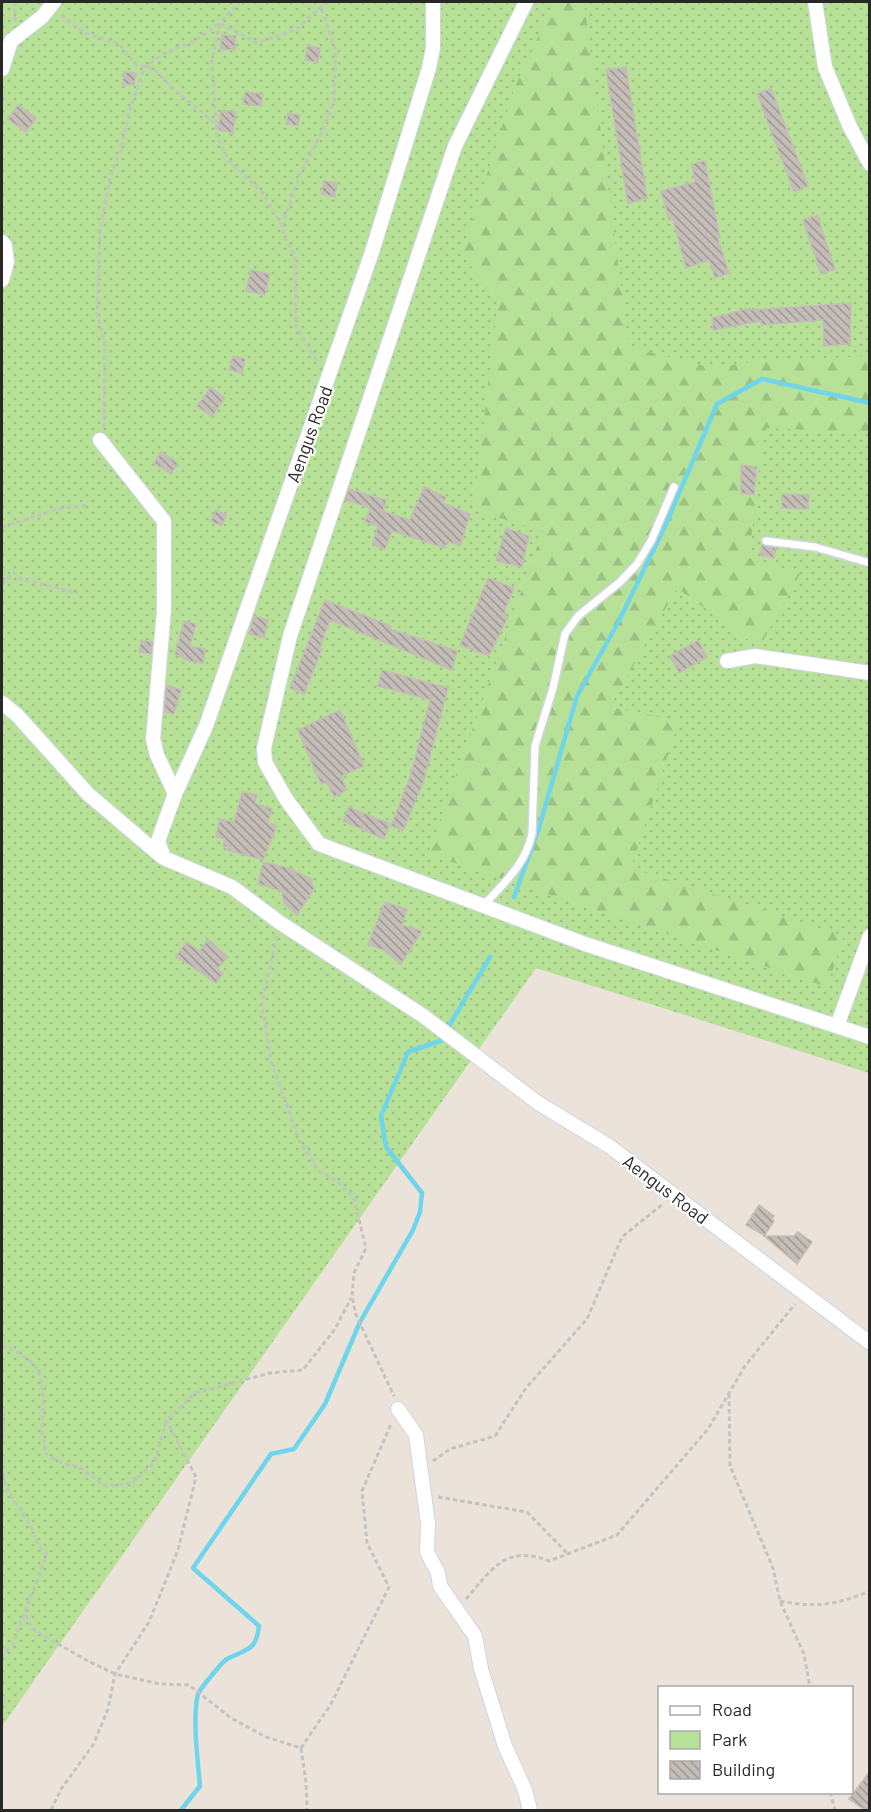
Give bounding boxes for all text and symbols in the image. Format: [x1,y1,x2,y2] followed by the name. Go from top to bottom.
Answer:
[281,383,337,485] street label: Aengus Road
[619,1150,713,1228] street label: Aengus Road
[658,1686,853,1794] legend
[712,1698,752,1720] text: Road
[712,1728,747,1750] text: Park
[712,1758,775,1780] text: Building

